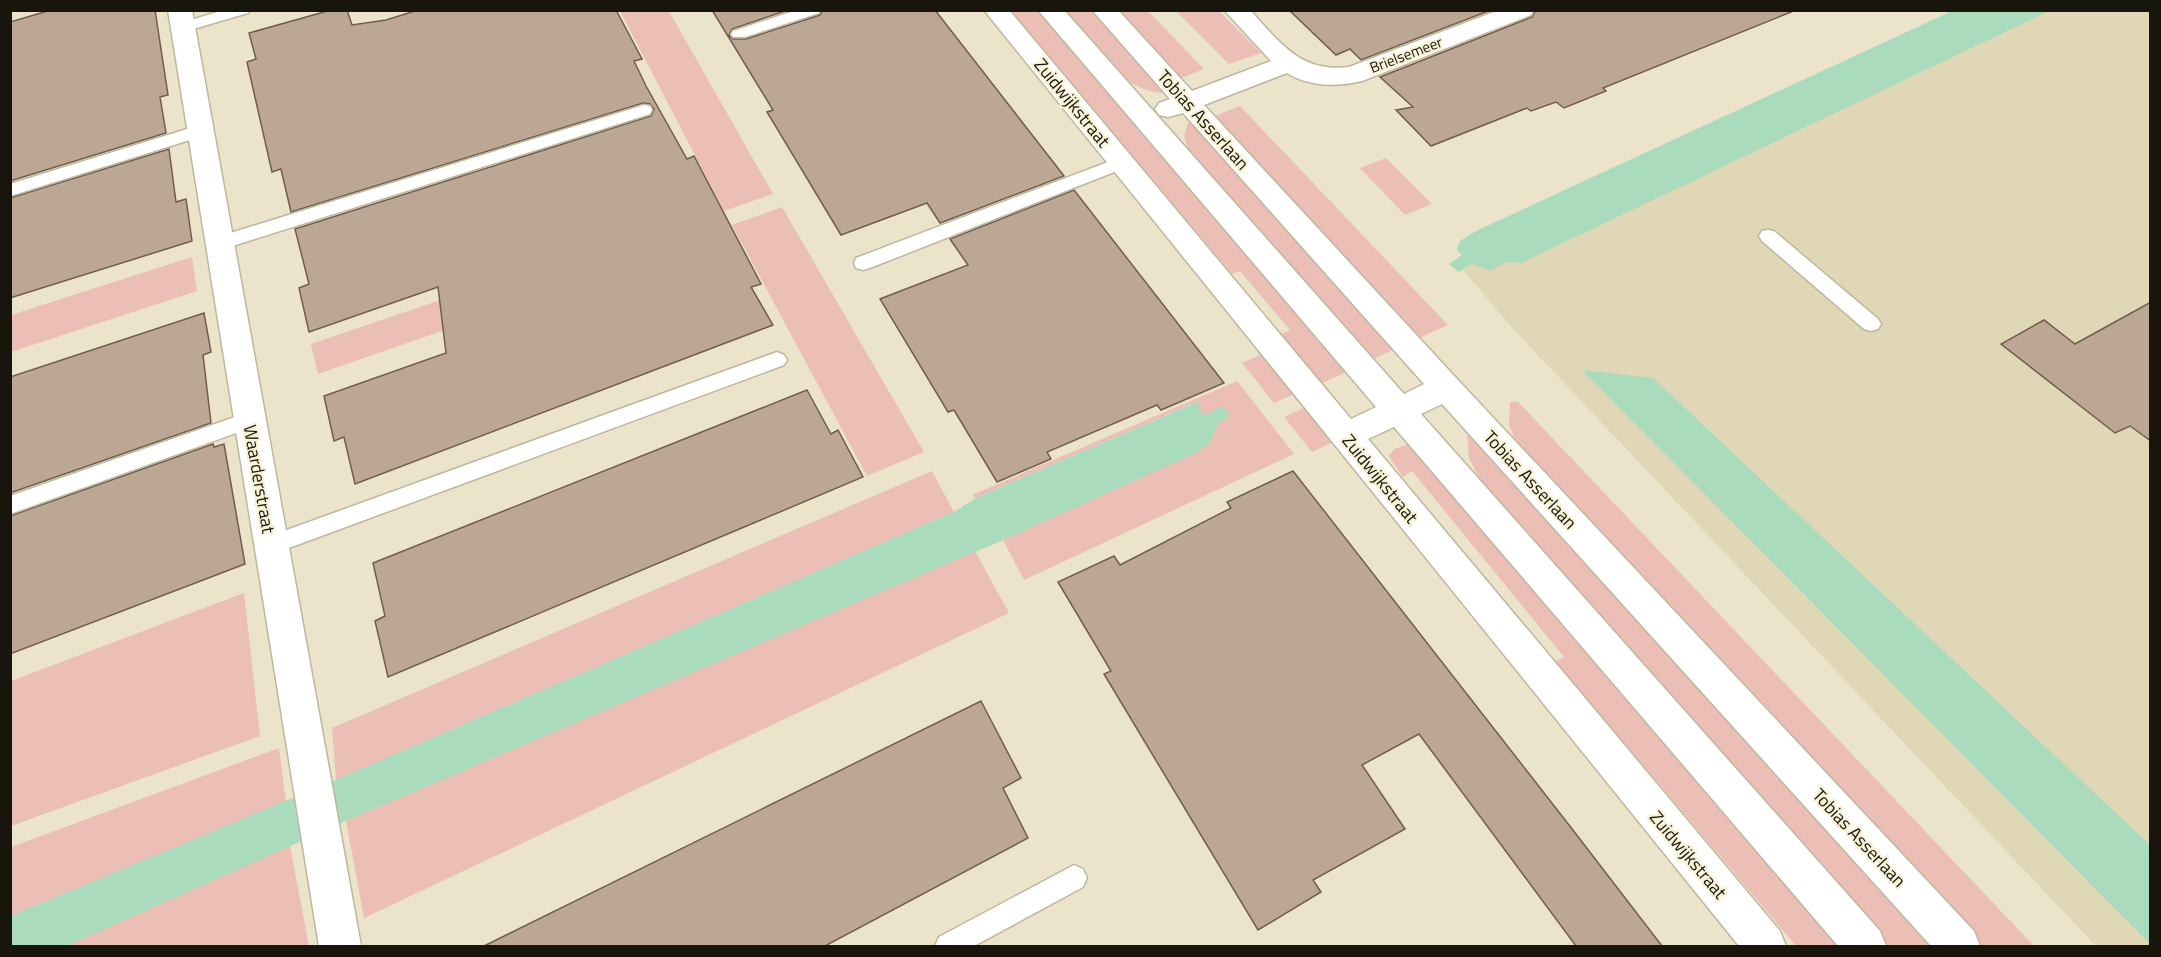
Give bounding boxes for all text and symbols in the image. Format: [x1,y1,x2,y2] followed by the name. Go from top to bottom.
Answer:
[1366,30,1446,79] street label: Brielsemeer
[1028,52,1117,154] street label: Zuidwijkstraat
[1151,64,1256,176] street label: Tobias Asserlaan
[237,422,282,536] street label: Waarderstraat
[1477,424,1583,535] street label: Tobias Asserlaan
[1336,428,1425,530] street label: Zuidwijkstraat
[1806,782,1912,893] street label: Tobias Asserlaan
[1643,805,1734,905] street label: Zuidwijkstraat

